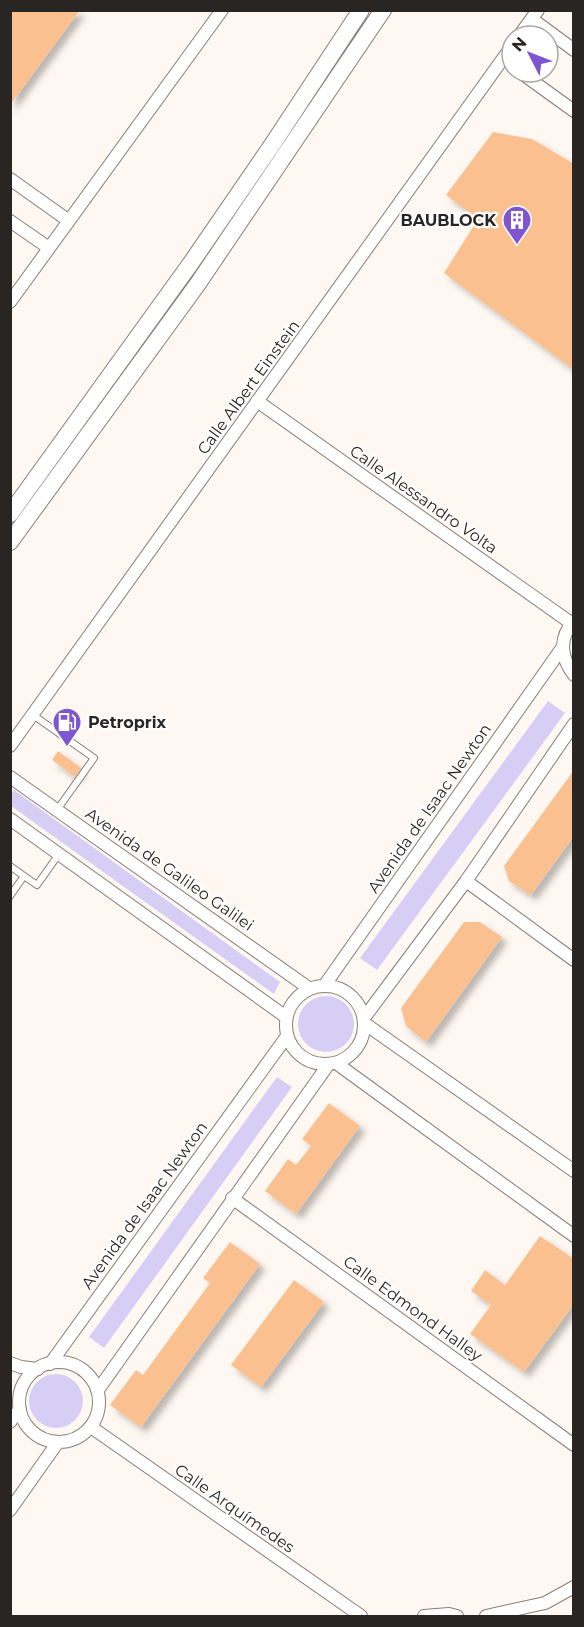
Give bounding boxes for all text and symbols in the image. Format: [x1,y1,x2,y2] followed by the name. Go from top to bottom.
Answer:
[500,24,560,84] north arrow
[508,33,531,55] text: N
[501,204,533,246] building icon: BAUBLOCK
[400,211,497,230] place label: BAUBLOCK
[193,316,304,458] street label: Calle Albert Einstein
[346,441,501,558] street label: Calle Alessandro Volta
[51,706,83,748] fuel station icon: Petroprix
[88,713,167,732] place label: Petroprix
[364,720,495,896] street label: Avenida de Isaac Newton
[82,804,257,935] street label: Avenida de Galileo Galilei
[77,1118,211,1293] street label: Avenida de Isaac Newton
[340,1252,486,1365] street label: Calle Edmond Halley
[171,1460,298,1557] street label: Calle Arquímedes

